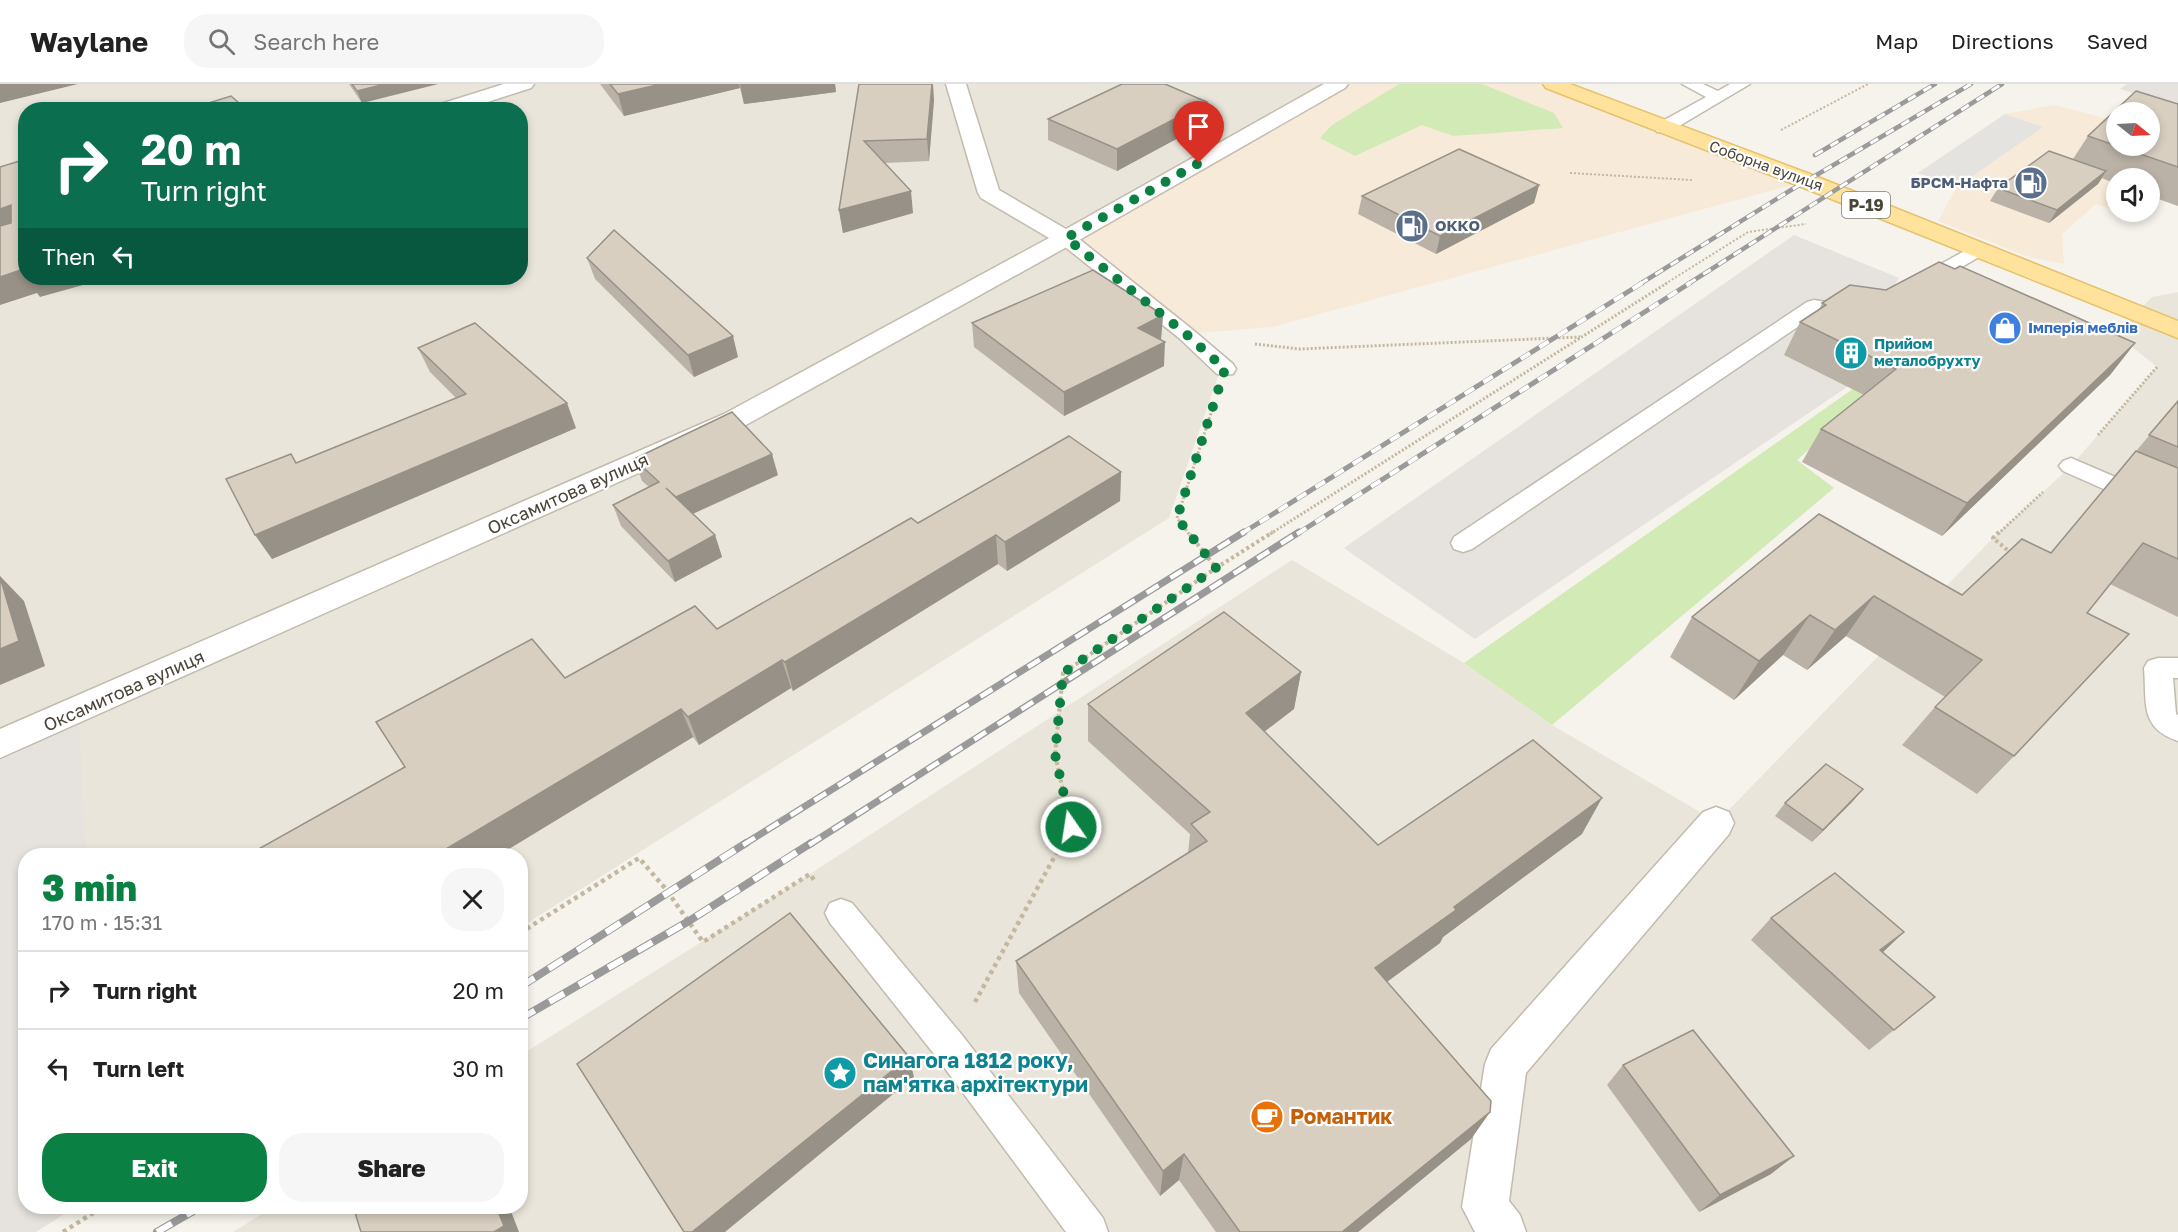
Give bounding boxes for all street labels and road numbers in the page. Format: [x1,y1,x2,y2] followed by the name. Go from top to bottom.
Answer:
[1707,136,1826,194] street label: Соборна вулиця
[1842,192,1890,218] road number: Р-19
[484,448,652,539] street label: Оксамитова вулиця
[40,645,208,736] street label: Оксамитова вулиця

